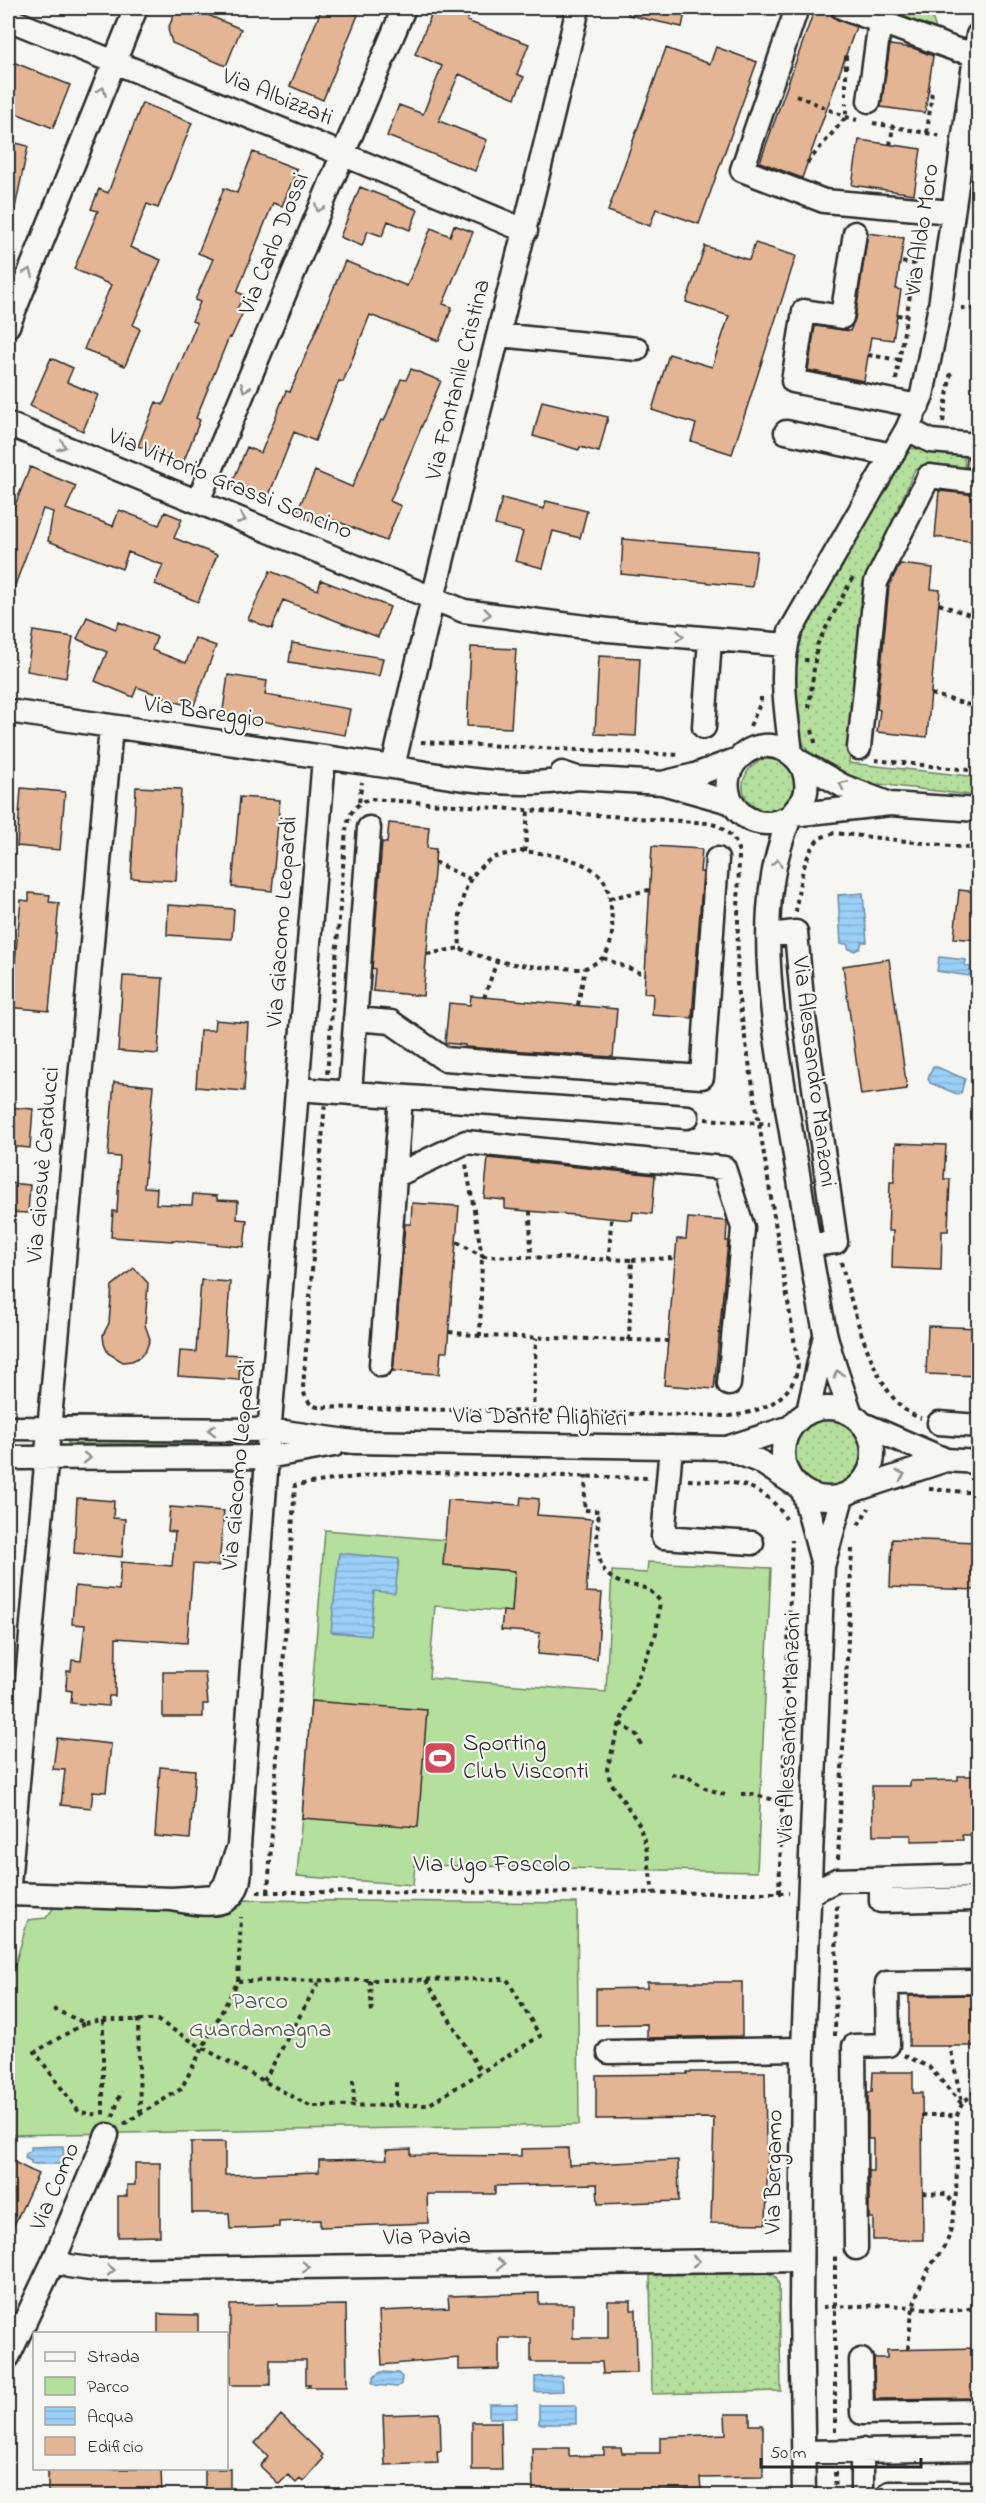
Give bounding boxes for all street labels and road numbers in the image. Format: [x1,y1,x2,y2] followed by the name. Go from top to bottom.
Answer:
[215,59,338,136] street label: Via Albizzati
[896,161,950,300] street label: Via Aldo Moro
[230,168,319,321] street label: Via Carlo Dossi
[417,276,501,485] street label: Via Fontanile Cristina
[102,420,357,550] street label: Via Vittorio Grassi Soncino
[140,687,267,739] street label: Via Bareggio
[258,815,308,1030] street label: Via Giacomo Leopardi
[781,954,845,1189] street label: Via Alessandro Manzoni
[18,1066,70,1265] street label: Via Giosuè Carducci
[213,1358,267,1573] street label: Via Giacomo Leopardi
[452,1399,627,1437] street label: Via Dante Alighieri
[768,1611,812,1846] street label: Via Alessandro Manzoni
[412,1848,571,1883] street label: Via Ugo Foscolo
[756,2109,794,2236] street label: Via Bergamo
[21,2138,90,2237] street label: Via Como
[382,2220,471,2256] street label: Via Pavia

